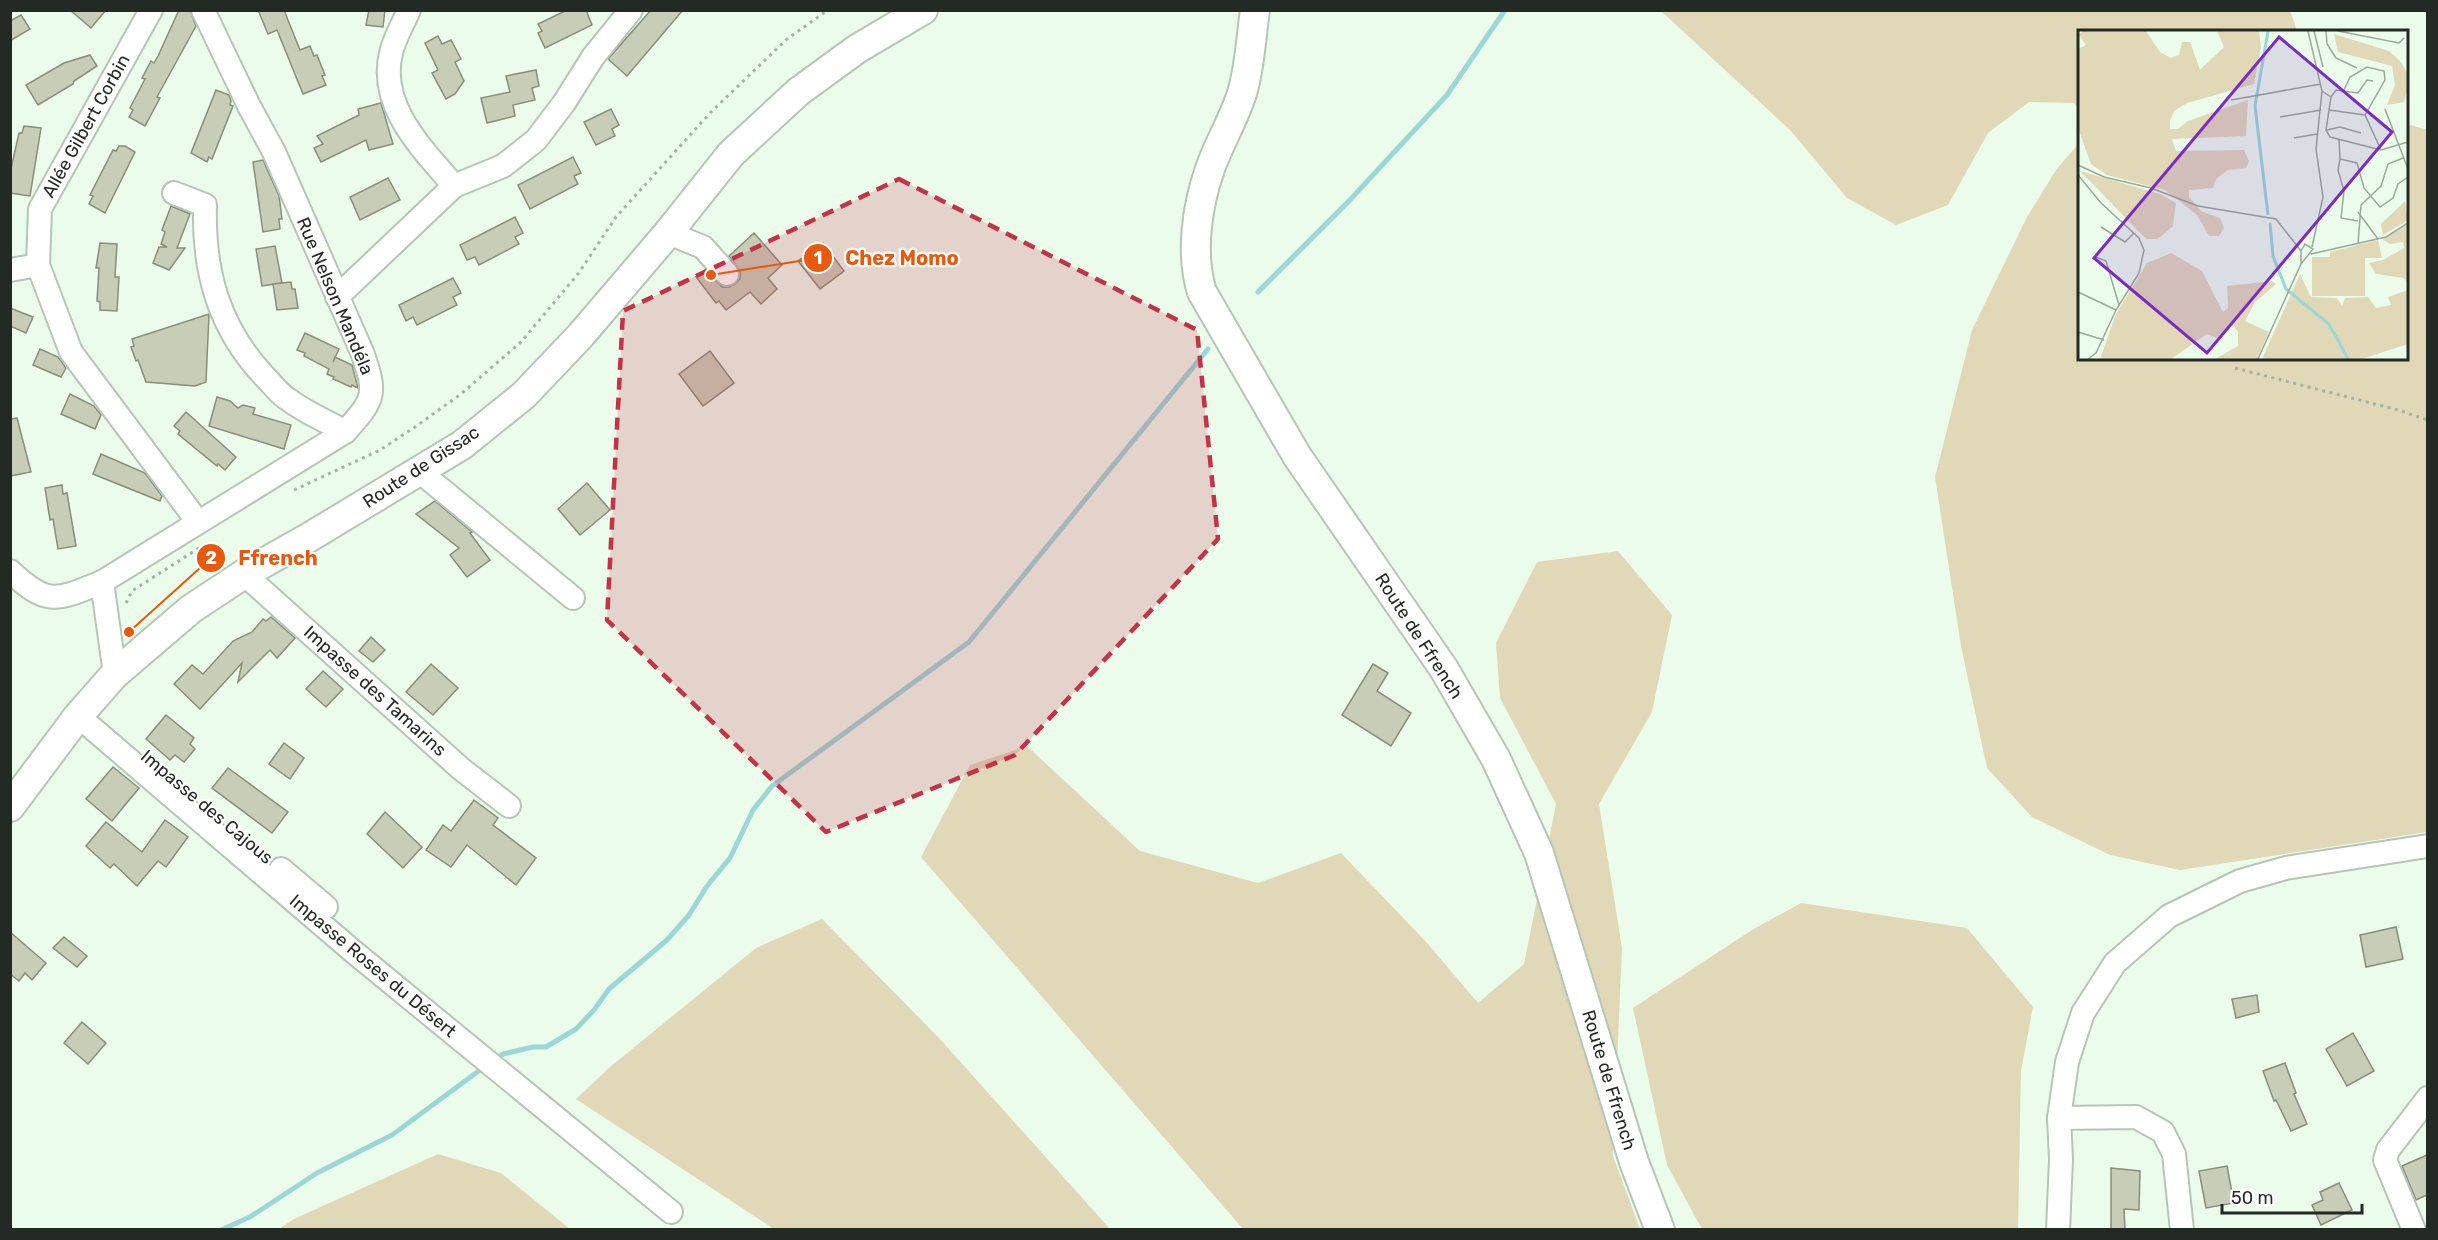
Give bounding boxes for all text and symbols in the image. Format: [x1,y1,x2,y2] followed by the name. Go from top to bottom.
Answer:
[2078,30,2408,360] inset map
[37,50,135,202] street label: Allée Gilbert Corbin
[292,214,378,378] street label: Rue Nelson Mandéla
[803,239,971,277] callout: Chez Momo
[845,246,959,270] text: Chez Momo
[814,247,822,269] text: 1
[359,421,483,513] street label: Route de Gissac
[196,539,329,577] callout: Ffrench
[238,546,318,570] text: Ffrench
[205,547,217,569] text: 2
[1370,569,1468,703] street label: Route de Ffrench
[299,621,451,761] street label: Impasse des Tamarins
[136,745,278,869] street label: Impasse des Cajous
[285,890,461,1042] street label: Impasse Roses du Désert
[1577,1007,1641,1153] street label: Route de Ffrench
[2222,1177,2362,1215] scale bar
[2231,1187,2274,1209] text: 50 m

